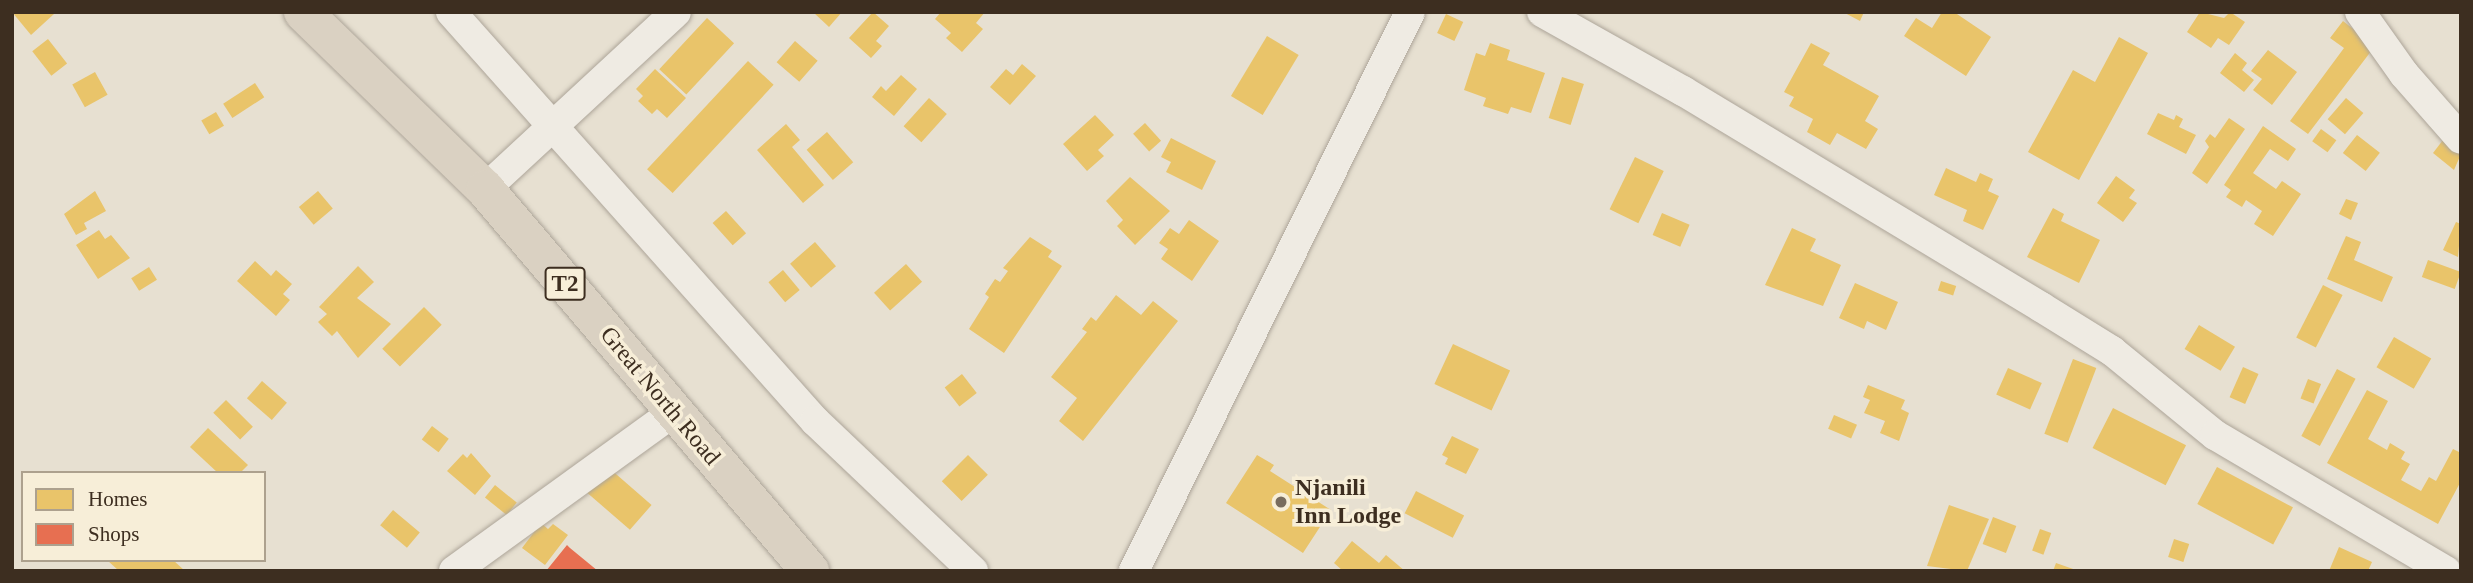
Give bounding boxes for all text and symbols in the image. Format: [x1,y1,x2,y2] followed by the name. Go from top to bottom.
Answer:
[544,264,586,304] road number: T2
[594,321,726,471] street label: Great North Road
[21,471,266,562] legend
[1295,474,1401,530] place label: Njanili Inn Lodge
[88,487,148,511] text: Homes
[1273,494,1289,510] marker: Njanili Inn Lodge
[88,522,139,546] text: Shops

